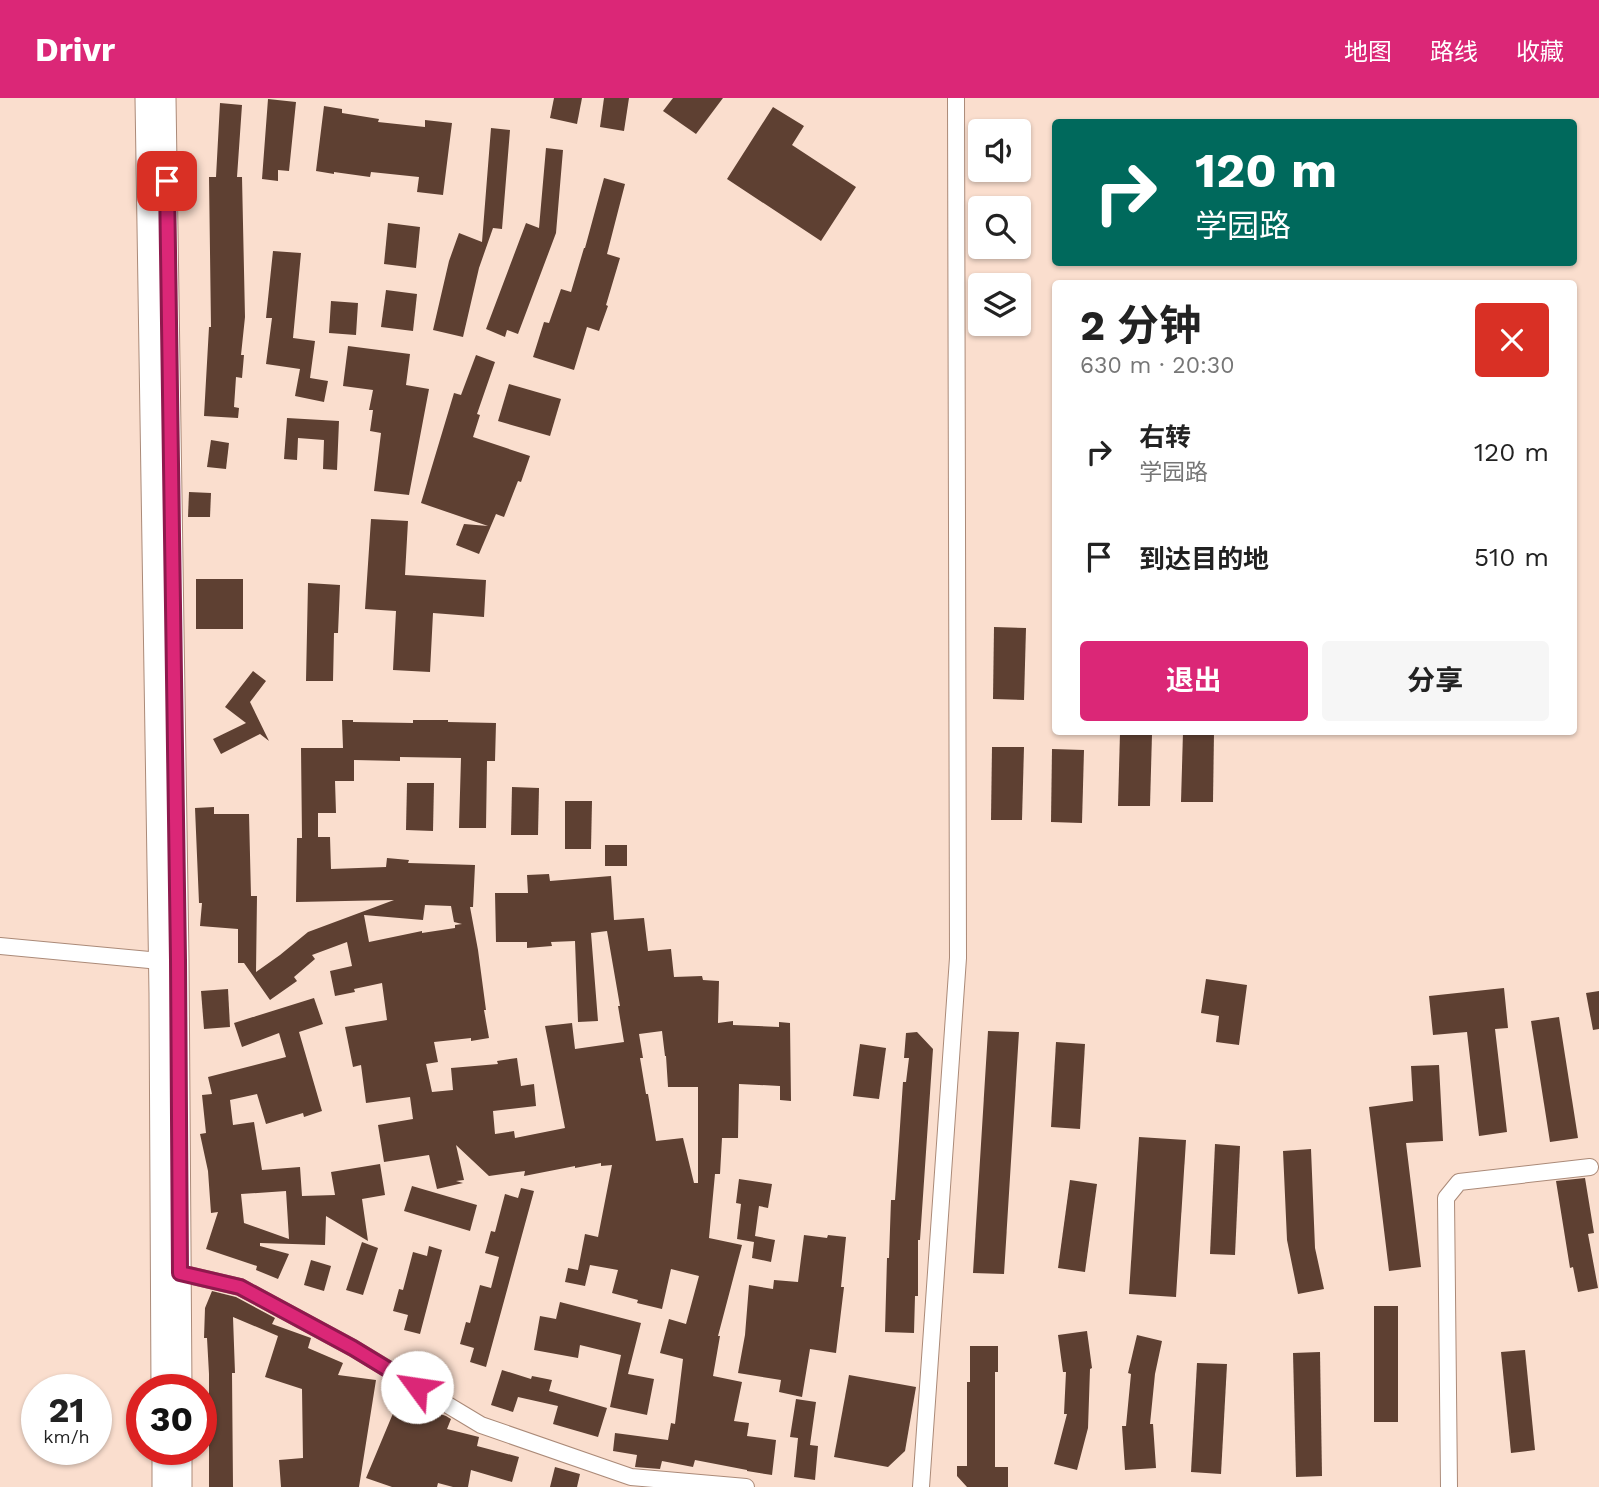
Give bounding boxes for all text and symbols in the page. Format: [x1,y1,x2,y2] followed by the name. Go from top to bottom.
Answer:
[35,30,115,69] text: Drivr
[1344,38,1392,66] text: 地图
[1430,38,1478,66] text: 路线
[1516,38,1564,66] text: 收藏
[968,119,1031,336] map controls
[968,119,1031,182] button: sound
[1195,141,1337,199] text: 120 m
[1080,147,1171,238] icon: right
[137,151,197,211] pin
[148,162,186,200] icon: arrive
[968,196,1031,259] button: search
[1195,207,1291,245] text: 学园路
[968,273,1031,336] button: layers
[1080,301,1201,350] text: 2 分钟
[1475,303,1549,377] button: close
[1080,352,1235,379] text: 630 m · 20:30
[1139,422,1191,452] text: 右转
[1080,433,1118,471] icon: right
[1474,437,1549,467] text: 120 m
[1139,459,1208,486] text: 学园路
[1080,538,1118,576] icon: arrive
[1474,542,1549,572] text: 510 m
[1139,544,1269,574] text: 到达目的地
[1080,641,1308,721] button: 退出
[1322,641,1549,721] button: 分享
[380,1350,454,1424] position arrow
[126,1374,217,1465] speed limit sign: 30
[49,1389,84,1431] text: 21
[43,1426,90,1447] text: km/h

